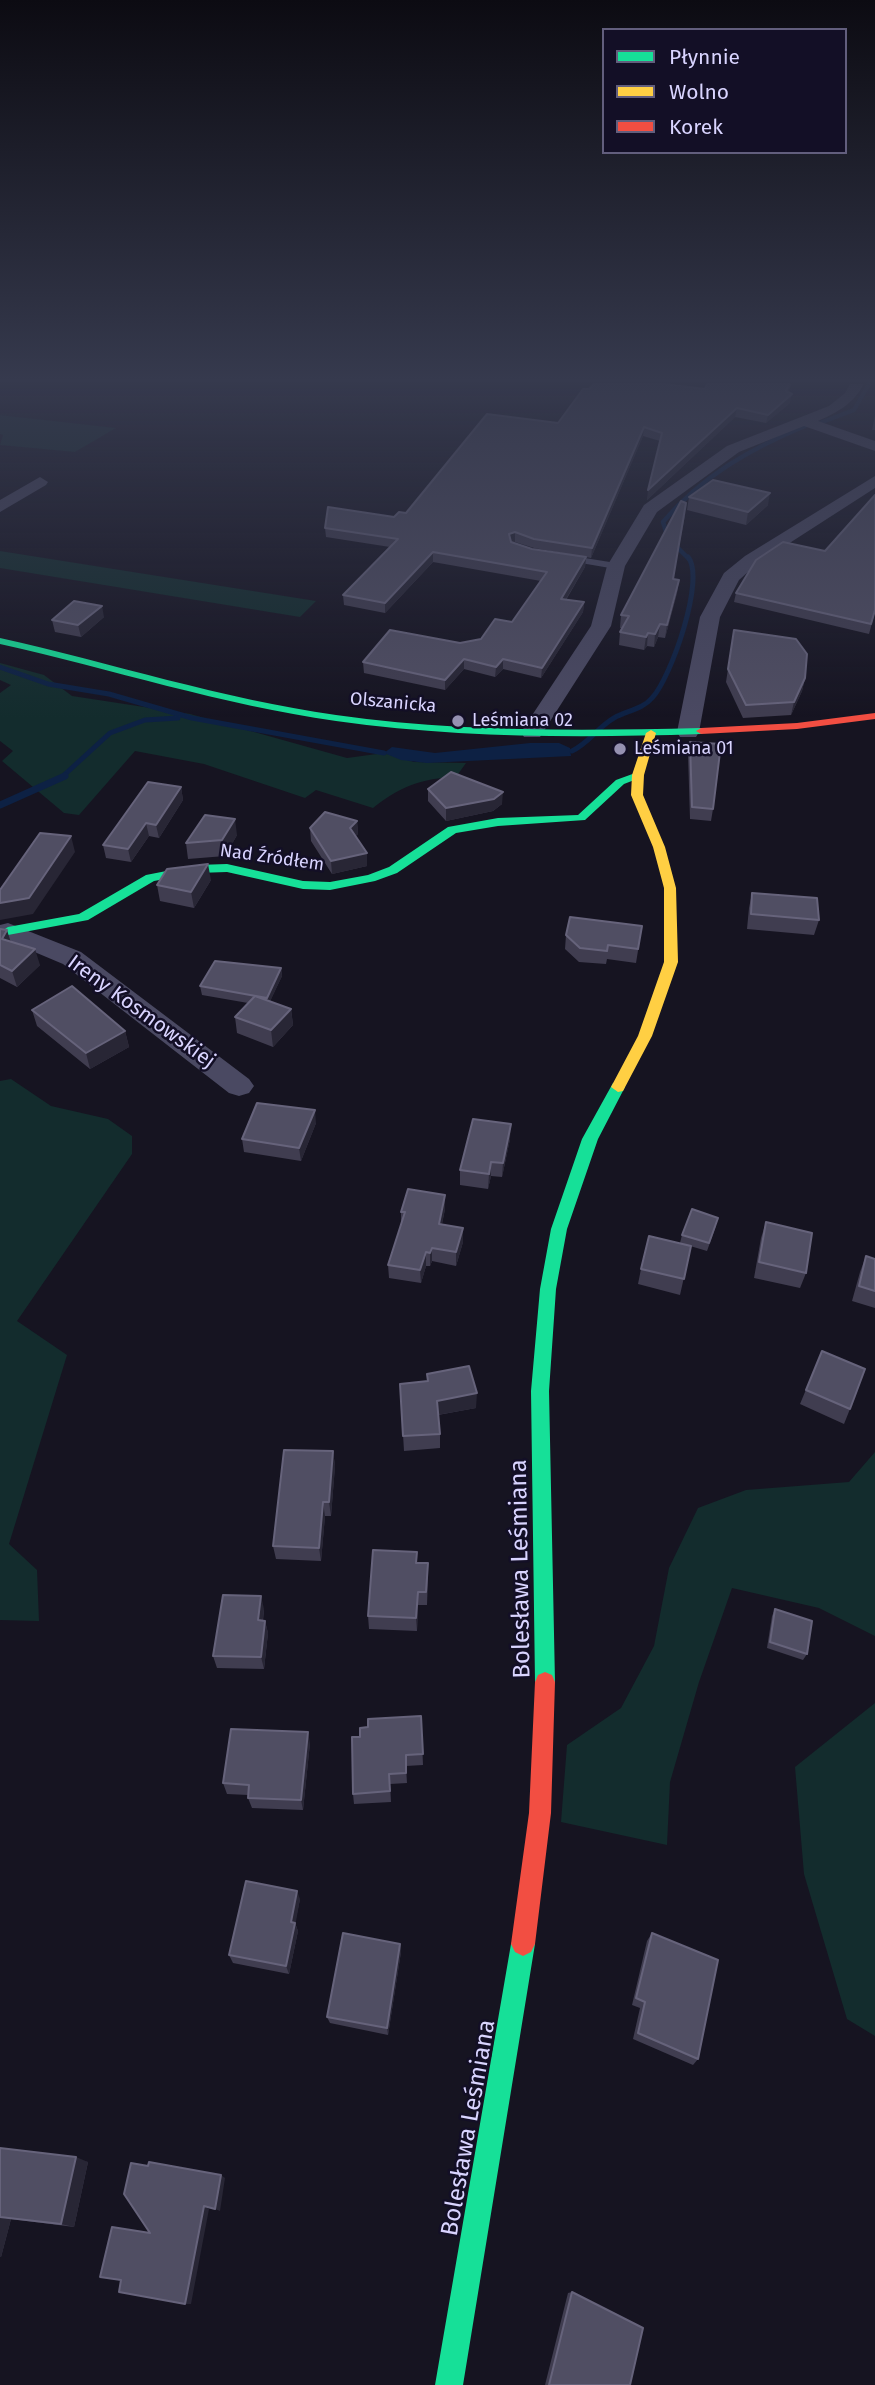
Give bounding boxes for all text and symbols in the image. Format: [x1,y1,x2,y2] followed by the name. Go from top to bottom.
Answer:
[602,28,847,154] legend
[669,44,740,70] text: Płynnie
[669,79,729,105] text: Wolno
[669,114,723,140] text: Korek
[349,688,437,718] street label: Olszanicka
[472,710,573,732] place label: Leśmiana 02
[450,713,466,729] marker: Leśmiana 02
[634,738,734,760] place label: Leśmiana 01
[612,741,628,757] marker: Leśmiana 01
[218,840,326,876] street label: Nad Źródłem
[62,950,220,1074] street label: Ireny Kosmowskiej
[505,1459,537,1679] street label: Bolesława Leśmiana
[436,2018,502,2238] street label: Bolesława Leśmiana

